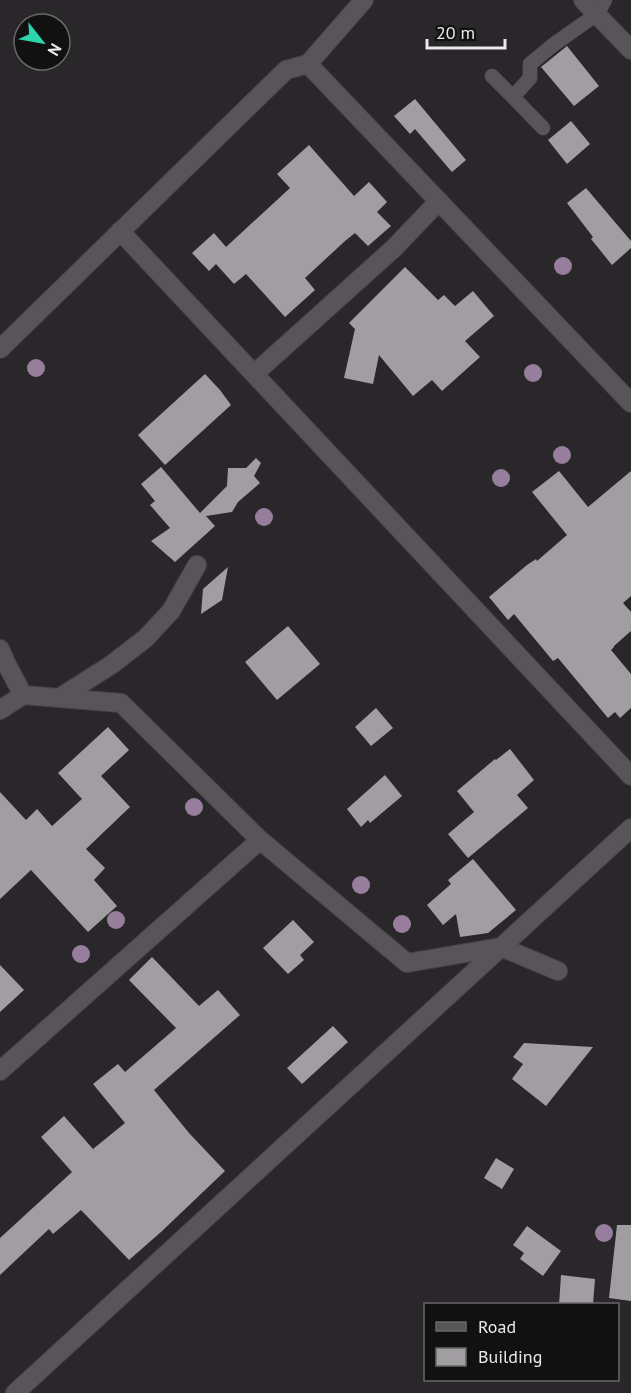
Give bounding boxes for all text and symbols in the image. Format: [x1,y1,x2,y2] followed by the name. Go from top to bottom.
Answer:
[12,12,72,72] north arrow
[427,12,505,50] scale bar
[436,21,475,44] text: 20 m
[44,40,66,59] text: N
[424,1303,619,1381] legend
[478,1315,516,1338] text: Road
[478,1345,542,1368] text: Building

